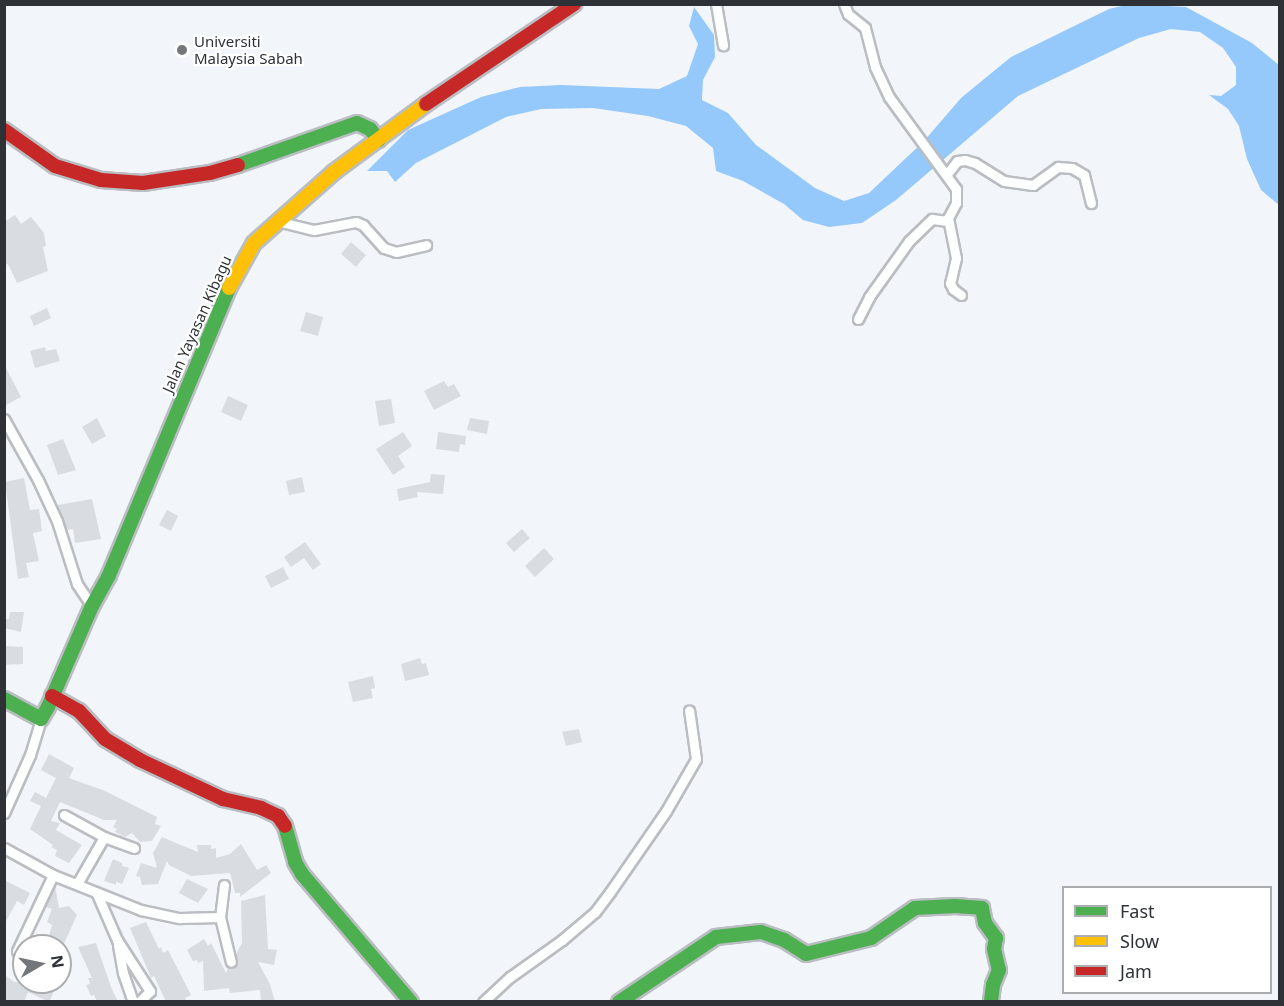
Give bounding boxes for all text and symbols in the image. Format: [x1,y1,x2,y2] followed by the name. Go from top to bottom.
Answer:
[194,32,303,67] place label: Universiti Malaysia Sabah
[175,43,189,57] marker: Universiti Malaysia Sabah
[159,253,235,395] street label: Jalan Yayasan Kibagu
[1062,886,1272,994] legend
[1120,899,1155,923] text: Fast
[1120,929,1159,953] text: Slow
[12,934,72,994] north arrow
[46,953,70,970] text: N
[1120,959,1152,983] text: Jam

